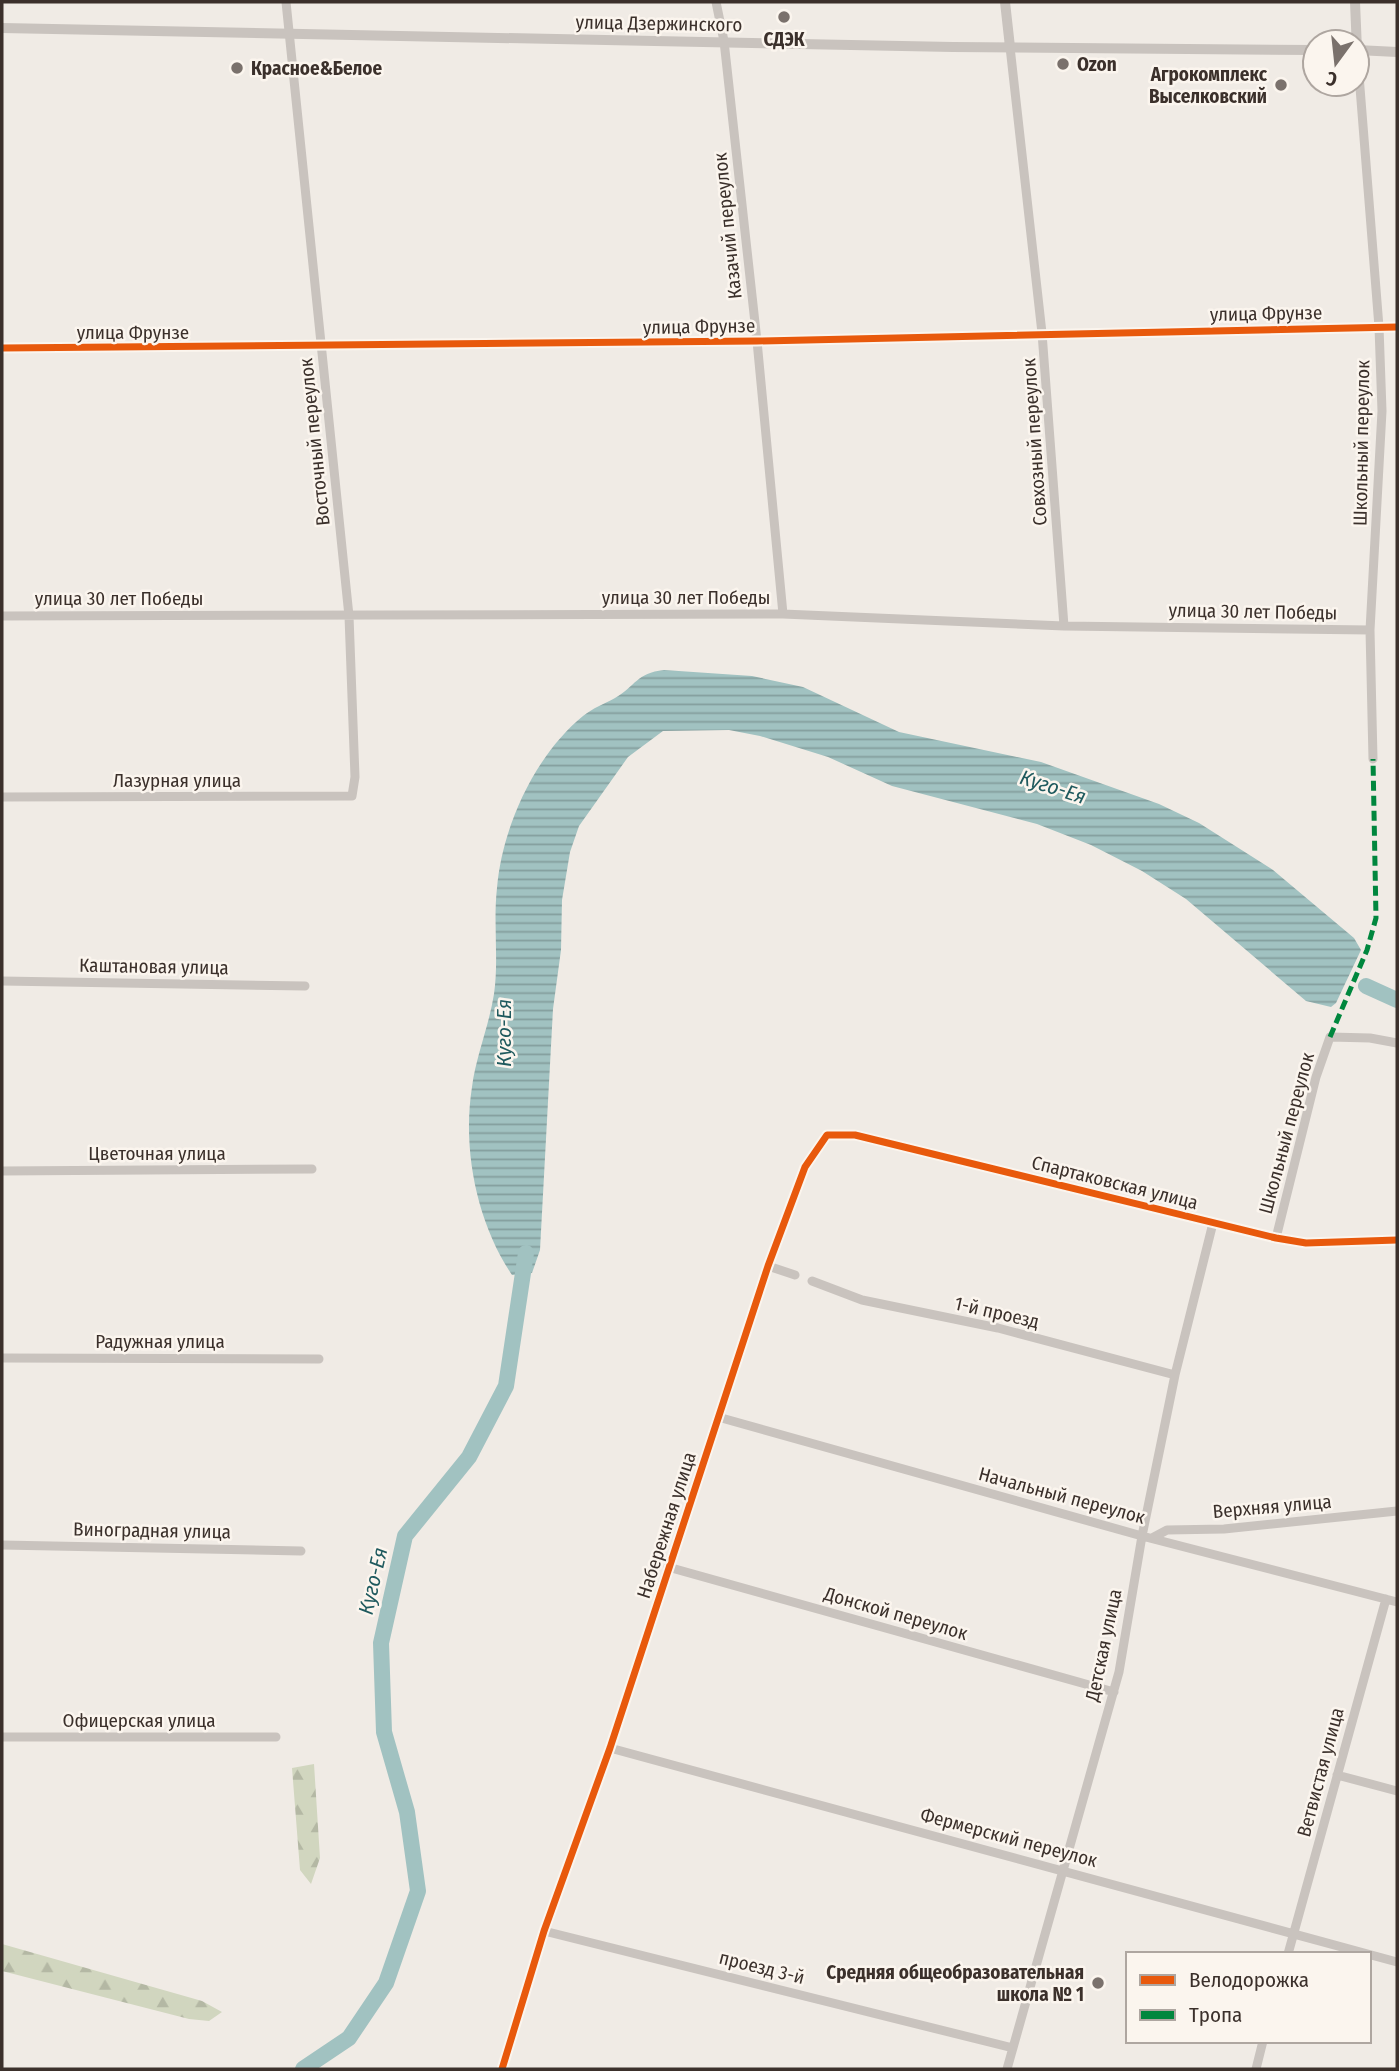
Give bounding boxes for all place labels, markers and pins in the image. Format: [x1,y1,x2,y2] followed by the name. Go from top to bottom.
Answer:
[776,9,792,25] marker: СДЭК
[763,28,805,51] place label: СДЭК
[1077,53,1117,76] place label: Ozon
[1055,56,1071,72] marker: Ozon
[251,57,382,80] place label: Красное&Белое
[229,60,245,76] marker: Красное&Белое
[1149,63,1268,108] place label: Агрокомплекс Выселковский
[1273,77,1289,93] marker: Агрокомплекс Выселковский
[826,1961,1084,2006] place label: Средняя общеобразовательная школа № 1
[1090,1975,1106,1991] marker: Средняя общеобразовательная школа № 1

